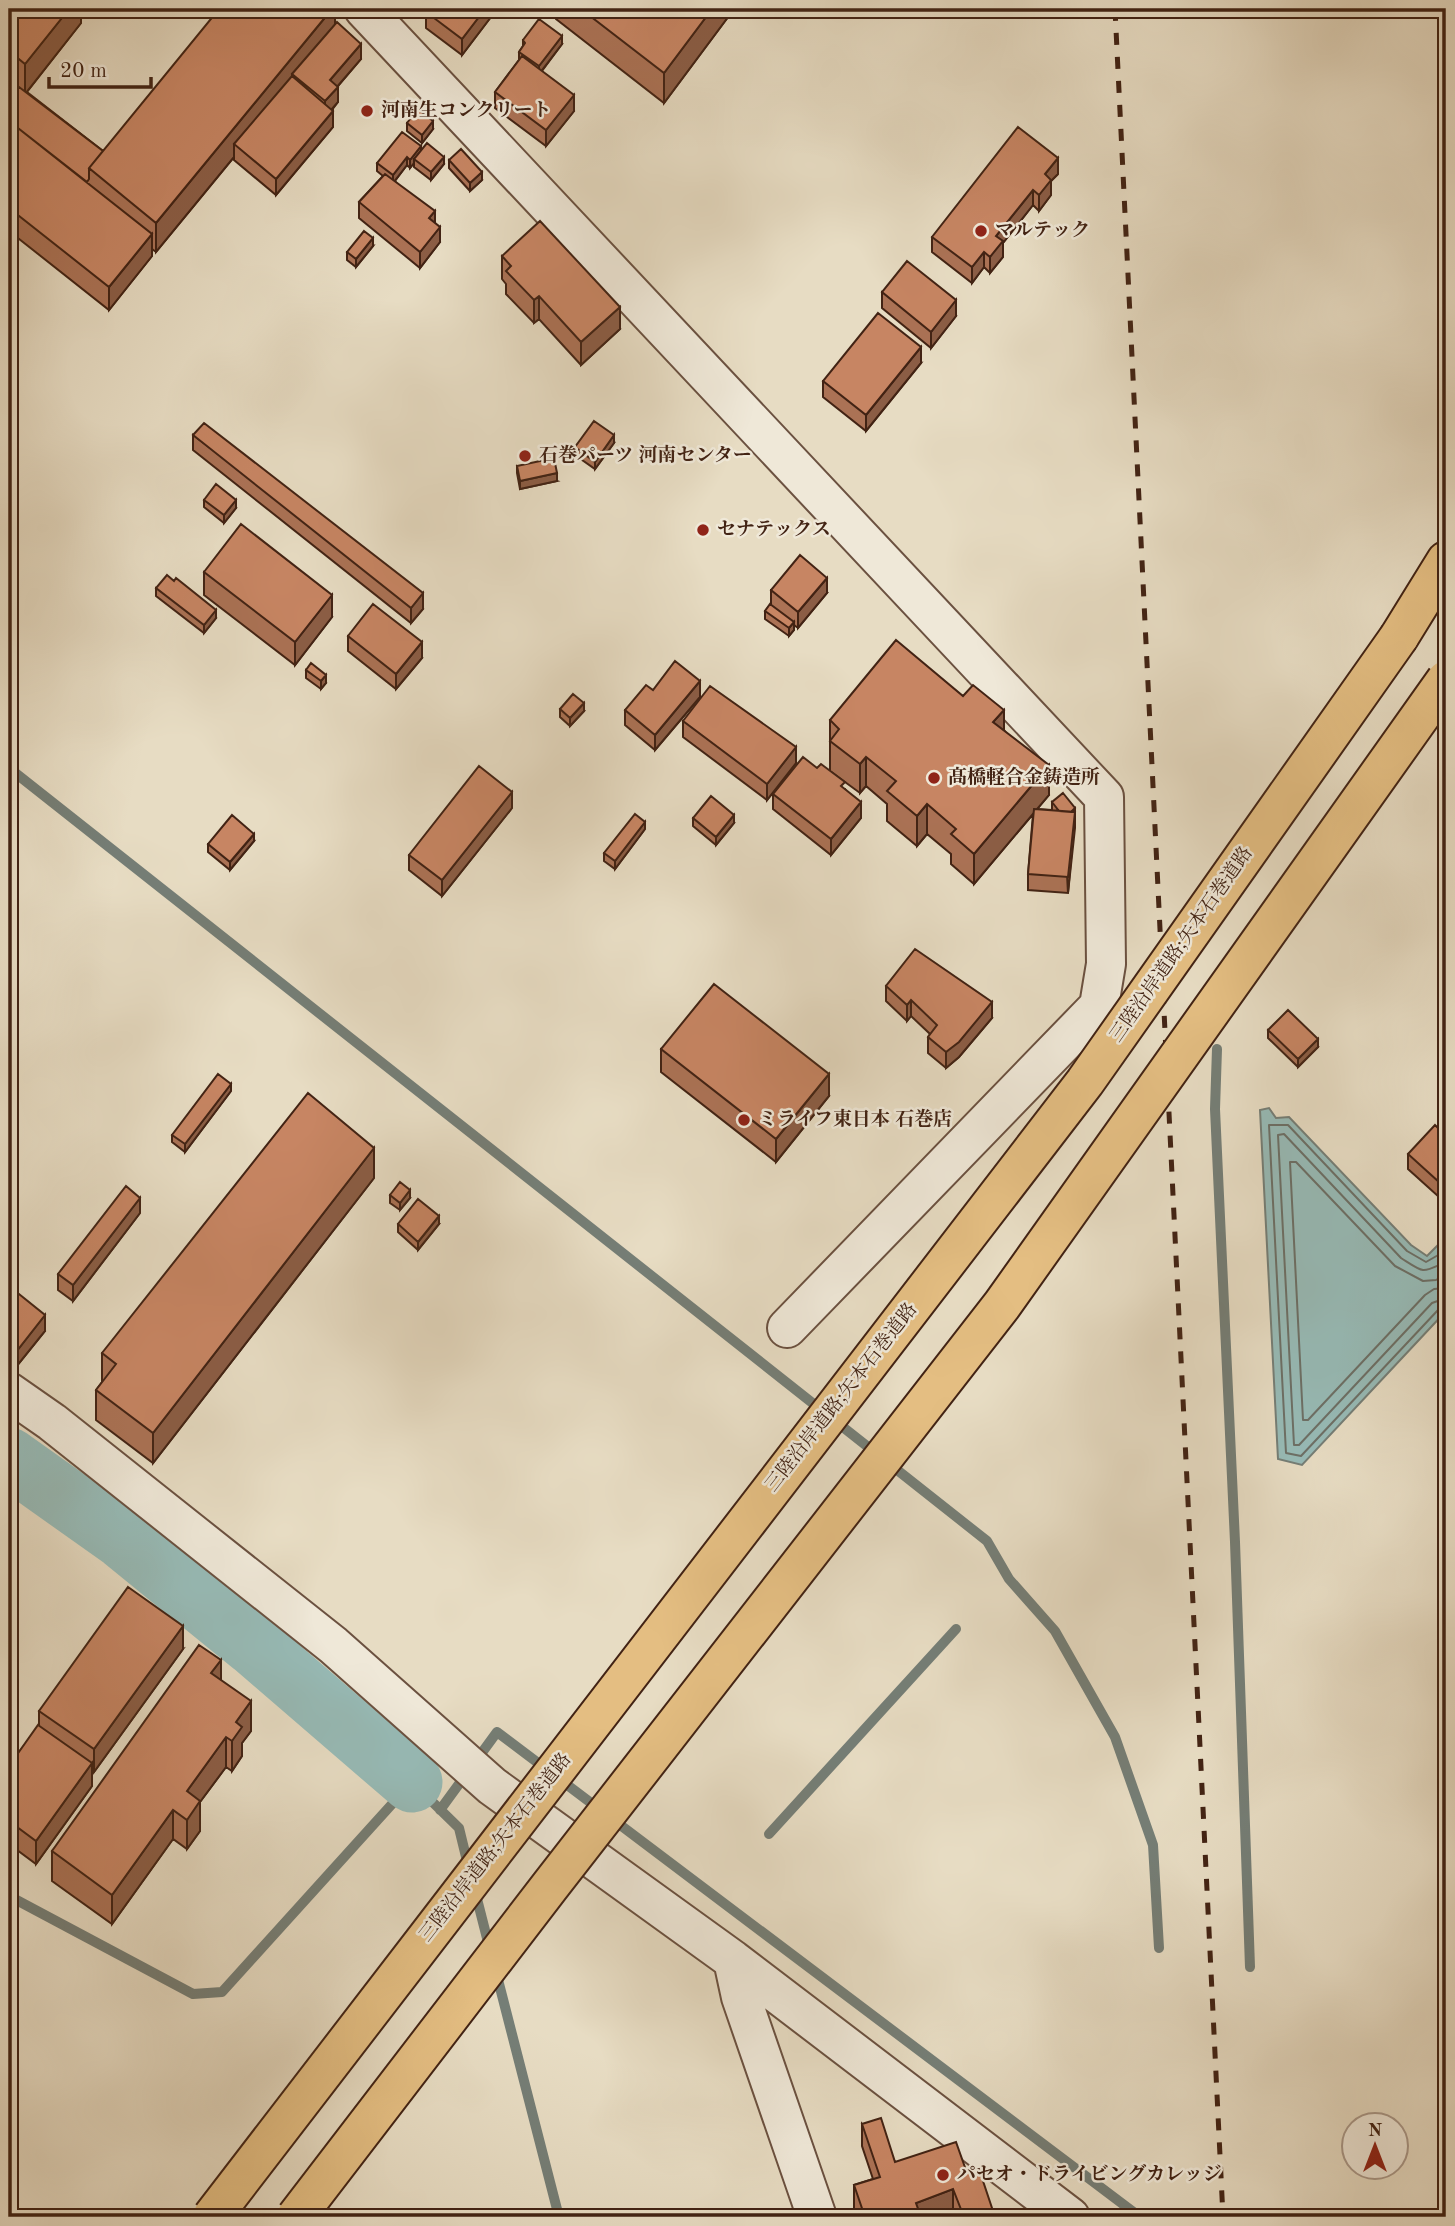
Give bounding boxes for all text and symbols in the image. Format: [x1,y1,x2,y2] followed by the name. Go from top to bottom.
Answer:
[49,46,150,90] scale bar
[60,61,107,82] text: 20 m
[381,99,552,121] place label: 河南生コンクリート
[359,103,375,119] marker: 河南生コンクリート
[995,220,1090,241] place label: マルテック
[973,223,989,239] marker: マルテック
[539,444,752,466] place label: 石巻パーツ 河南センター
[517,448,533,464] marker: 石巻パーツ 河南センター
[717,519,831,540] place label: セナテックス
[695,522,711,538] marker: セナテックス
[948,766,1100,788] place label: 髙橋軽合金鋳造所
[926,770,942,786] marker: 髙橋軽合金鋳造所
[1105,842,1257,1046] street label: 三陸沿岸道路;矢本石巻道路
[758,1108,952,1130] place label: ミライフ東日本 石巻店
[736,1112,752,1128] marker: ミライフ東日本 石巻店
[760,1298,921,1496] street label: 三陸沿岸道路;矢本石巻道路
[414,1748,575,1946] street label: 三陸沿岸道路;矢本石巻道路
[1340,2110,1410,2180] north arrow
[1368,2122,1383,2141] text: N
[957,2163,1222,2185] place label: パセオ・ドライビングカレッジ
[935,2167,951,2183] marker: パセオ・ドライビングカレッジ

